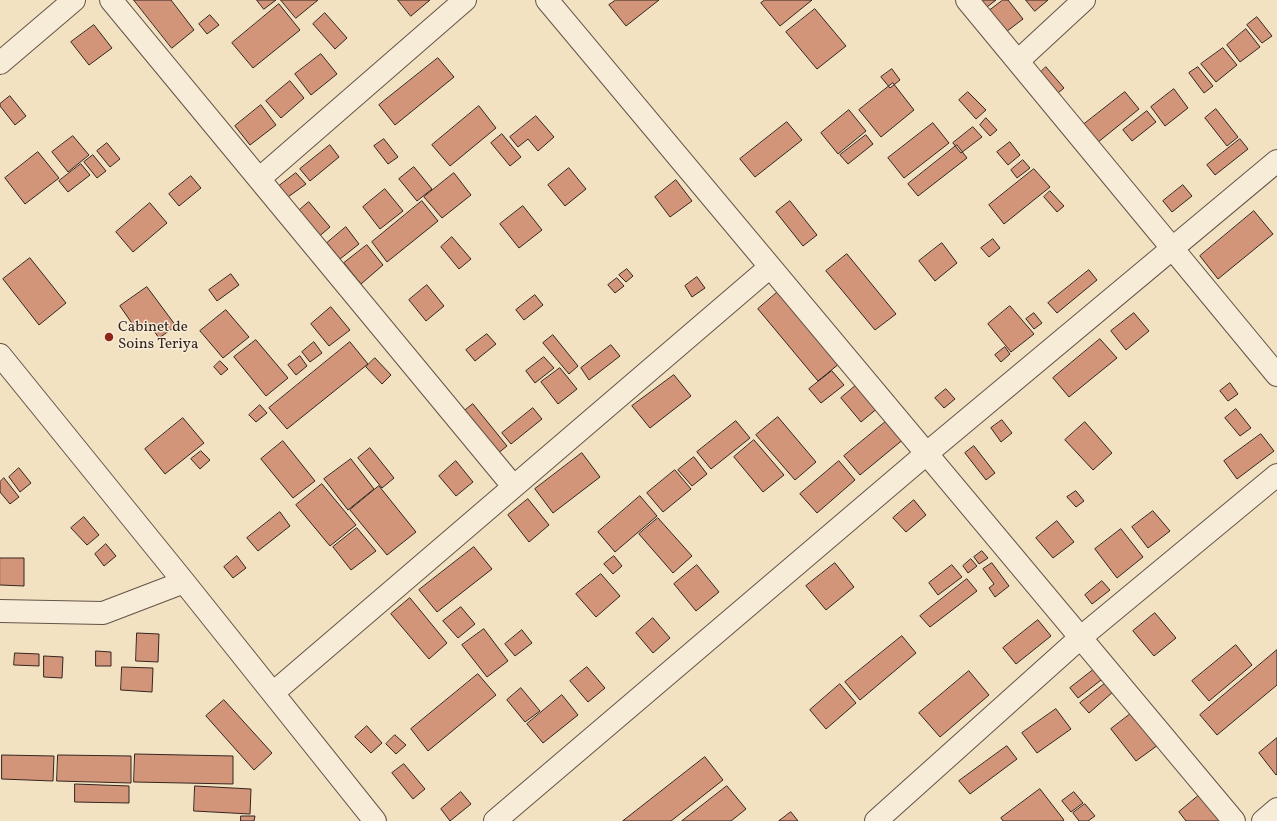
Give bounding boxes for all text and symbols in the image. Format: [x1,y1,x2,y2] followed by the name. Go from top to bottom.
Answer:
[118,319,198,354] place label: Cabinet de Soins Teriya
[103,331,115,343] marker: Cabinet de Soins Teriya

